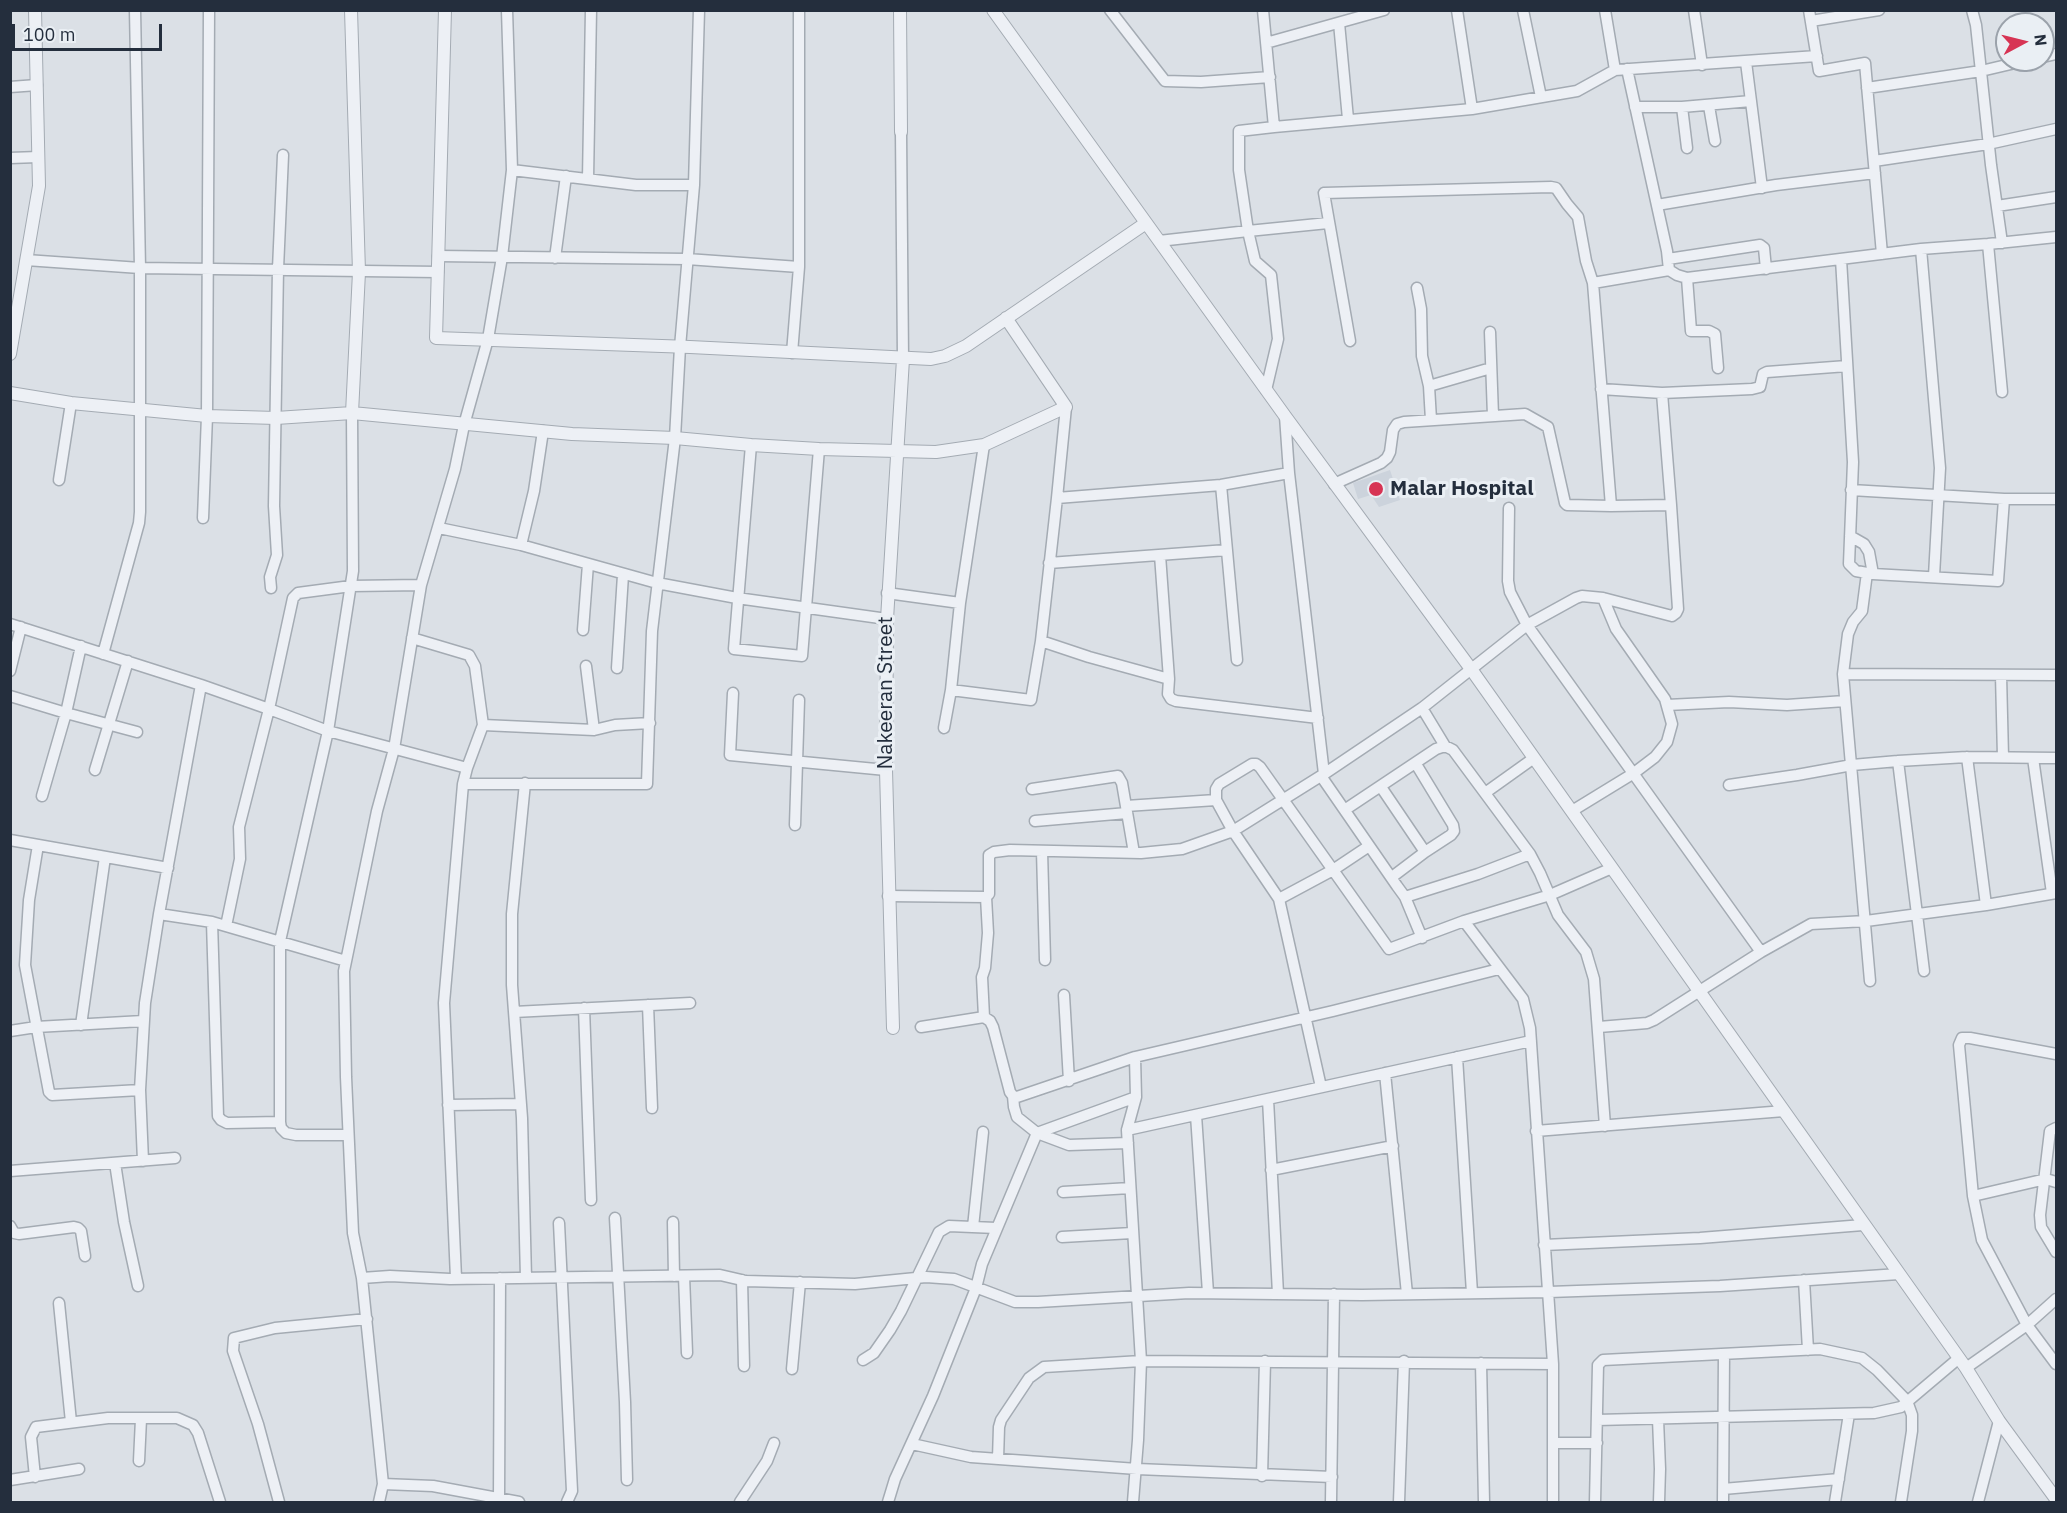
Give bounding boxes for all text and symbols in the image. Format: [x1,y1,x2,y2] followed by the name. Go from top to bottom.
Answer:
[15,12,165,50] scale bar
[1995,12,2055,72] north arrow
[23,23,75,46] text: 100 m
[2030,33,2052,47] text: N
[1390,476,1534,502] place label: Malar Hospital
[1367,480,1385,498] marker: Malar Hospital
[873,616,899,770] street label: Nakeeran Street

